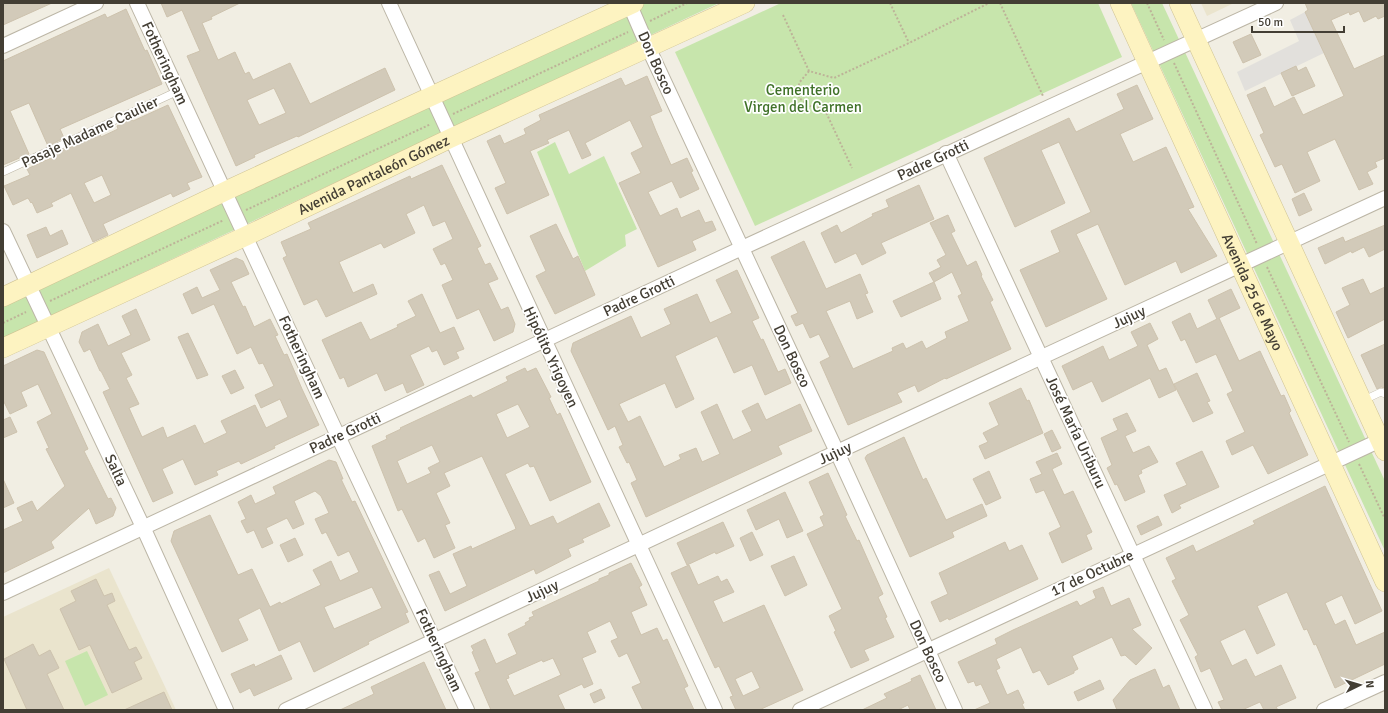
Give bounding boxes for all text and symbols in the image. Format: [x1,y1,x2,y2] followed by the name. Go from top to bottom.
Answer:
[1252,8,1344,34] scale bar
[1258,15,1283,30] text: 50 m
[138,19,192,107] street label: Fotheringham
[634,29,678,98] street label: Don Bosco
[744,81,862,116] park label: Cementerio Virgen del Carmen
[19,92,162,172] street label: Pasaje Madame Caulier
[295,131,453,219] street label: Avenida Pantaleón Gómez
[894,136,972,184] street label: Padre Grotti
[1218,231,1287,354] street label: Avenida 25 de Mayo
[600,272,678,320] street label: Padre Grotti
[1110,302,1148,332] street label: Jujuy
[520,304,582,410] street label: Hipólito Yrigoyen
[275,313,329,401] street label: Fotheringham
[770,322,814,390] street label: Don Bosco
[1042,373,1110,491] street label: José María Uriburu
[306,409,384,457] street label: Padre Grotti
[816,438,854,468] street label: Jujuy
[101,451,131,489] street label: Salta
[1048,546,1136,600] street label: 17 de Octubre
[523,576,561,606] street label: Jujuy
[412,606,466,694] street label: Fotheringham
[906,617,950,685] street label: Don Bosco
[1340,665,1380,705] north arrow
[1363,680,1376,689] text: N

